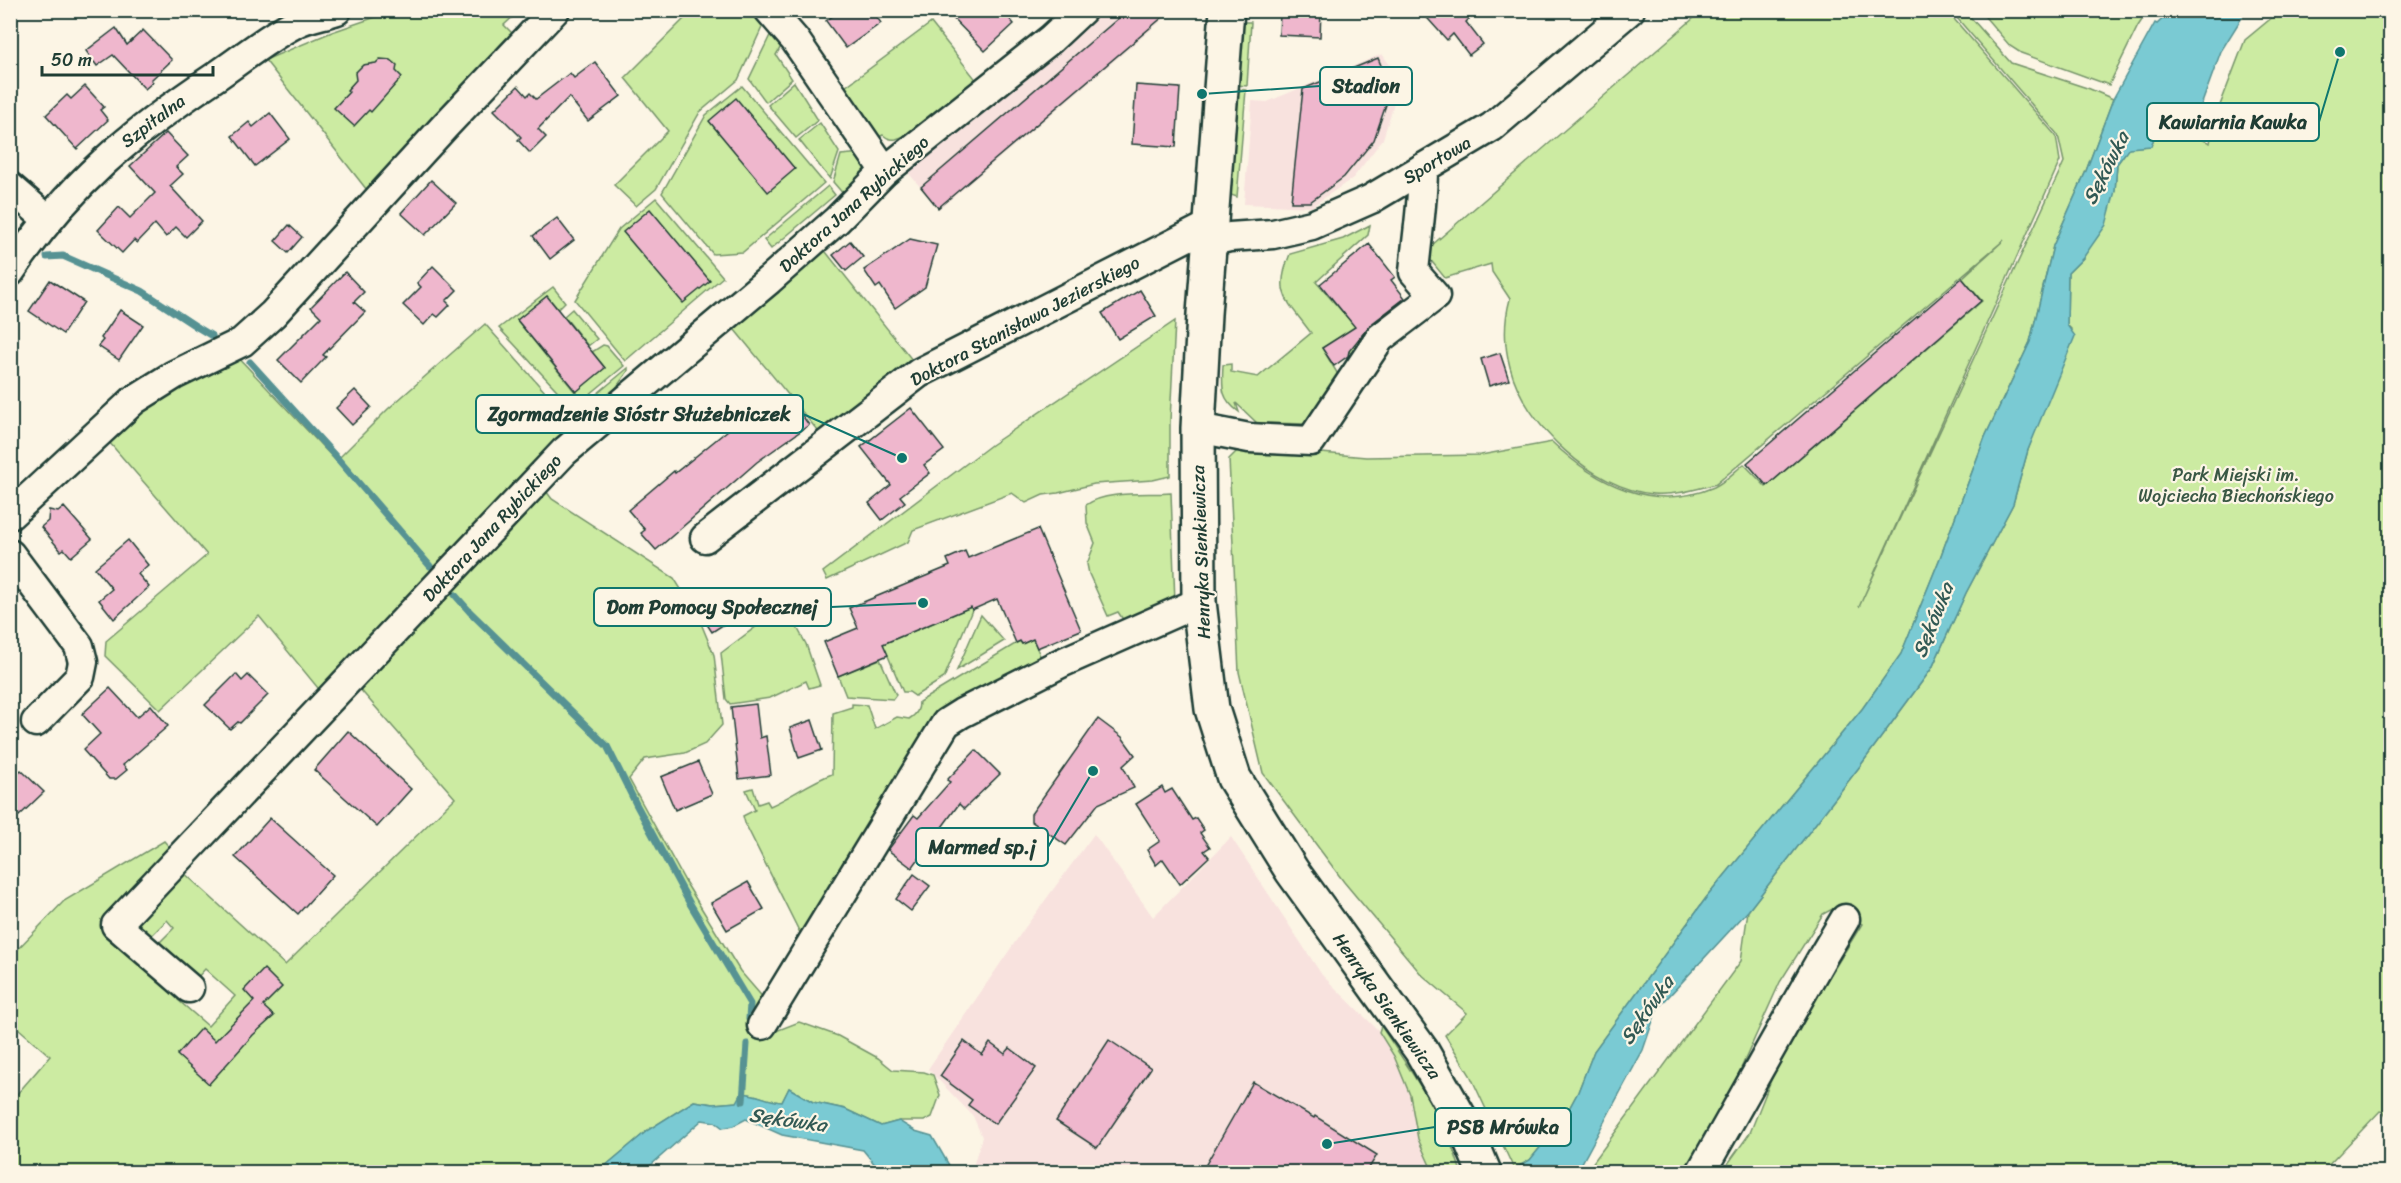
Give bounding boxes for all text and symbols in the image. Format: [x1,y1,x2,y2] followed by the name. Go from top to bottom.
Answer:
[42,39,213,77] scale bar
[51,44,92,76] text: 50 m
[1320,67,1412,105] callout: Stadion
[1331,69,1400,104] text: Stadion
[114,86,192,156] street label: Szpitalna
[2147,103,2319,141] callout: Kawiarnia Kawka
[2158,105,2307,140] text: Kawiarnia Kawka
[2073,124,2140,211] water label: Sękówka
[771,127,937,281] street label: Doktora Jana Rybickiego
[1397,127,1477,193] street label: Sportowa
[904,247,1146,395] street label: Doktora Stanisława Jezierskiego
[476,395,803,433] callout: Zgormadzenie Sióstr Służebniczek
[486,397,791,432] text: Zgormadzenie Sióstr Służebniczek
[414,446,570,610] street label: Doktora Jana Rybickiego
[2138,459,2334,512] park label: Park Miejski im. Wojciecha Biechońskiego
[1182,464,1220,639] street label: Henryka Sienkiewicza
[1902,575,1965,663] water label: Sękówka
[594,588,831,626] callout: Dom Pomocy Społecznej
[606,590,819,625] text: Dom Pomocy Społecznej
[916,828,1048,866] callout: Marmed sp.j
[927,830,1037,865] text: Marmed sp.j
[1324,926,1451,1087] street label: Henryka Sienkiewicza
[1610,966,1685,1052] water label: Sękówka
[747,1097,831,1143] water label: Sękówka
[1435,1108,1571,1146] callout: PSB Mrówka
[1447,1110,1559,1145] text: PSB Mrówka

